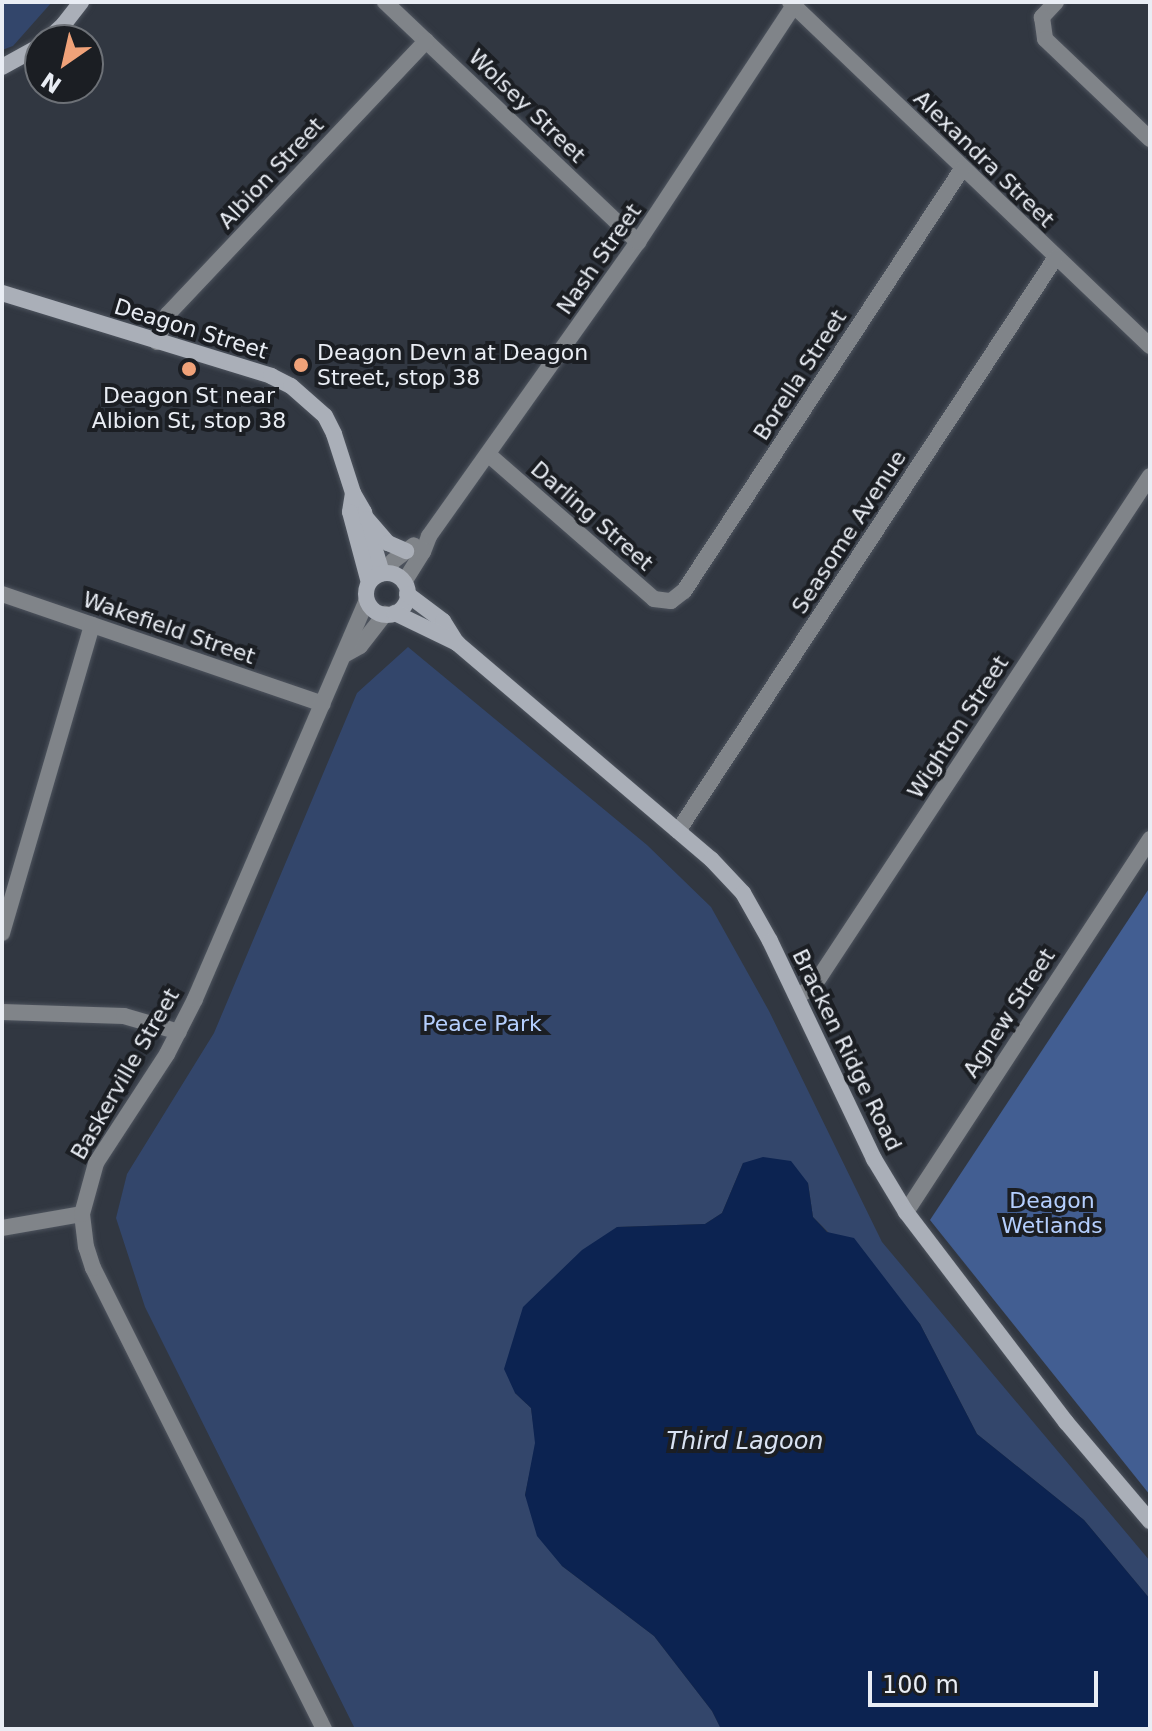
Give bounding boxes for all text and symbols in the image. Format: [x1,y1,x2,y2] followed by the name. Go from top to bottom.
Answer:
[24,24,104,104] north arrow
[463,44,591,168] street label: Wolsey Street
[37,67,66,98] text: N
[908,85,1060,233] street label: Alexandra Street
[213,112,329,234] street label: Albion Street
[551,199,647,319] street label: Nash Street
[111,293,271,365] street label: Deagon Street
[748,305,852,445] street label: Borella Street
[317,339,588,390] place label: Deagon Devn at Deagon Street, stop 38
[292,356,310,374] marker: Deagon Devn at Deagon Street, stop 38
[180,360,198,378] marker: Deagon St near Albion St, stop 38
[92,382,286,434] place label: Deagon St near Albion St, stop 38
[786,445,912,619] street label: Seasome Avenue
[525,456,659,576] street label: Darling Street
[79,586,259,670] street label: Wakefield Street
[902,651,1014,803] street label: Wighton Street
[958,944,1060,1082] street label: Agnew Street
[787,945,907,1155] street label: Bracken Ridge Road
[65,984,185,1164] street label: Baskerville Street
[422,1011,542,1037] park label: Peace Park
[1001,1187,1103,1238] park label: Deagon Wetlands
[666,1428,824,1456] water label: Third Lagoon
[872,1655,1102,1705] scale bar
[882,1671,959,1699] text: 100 m

